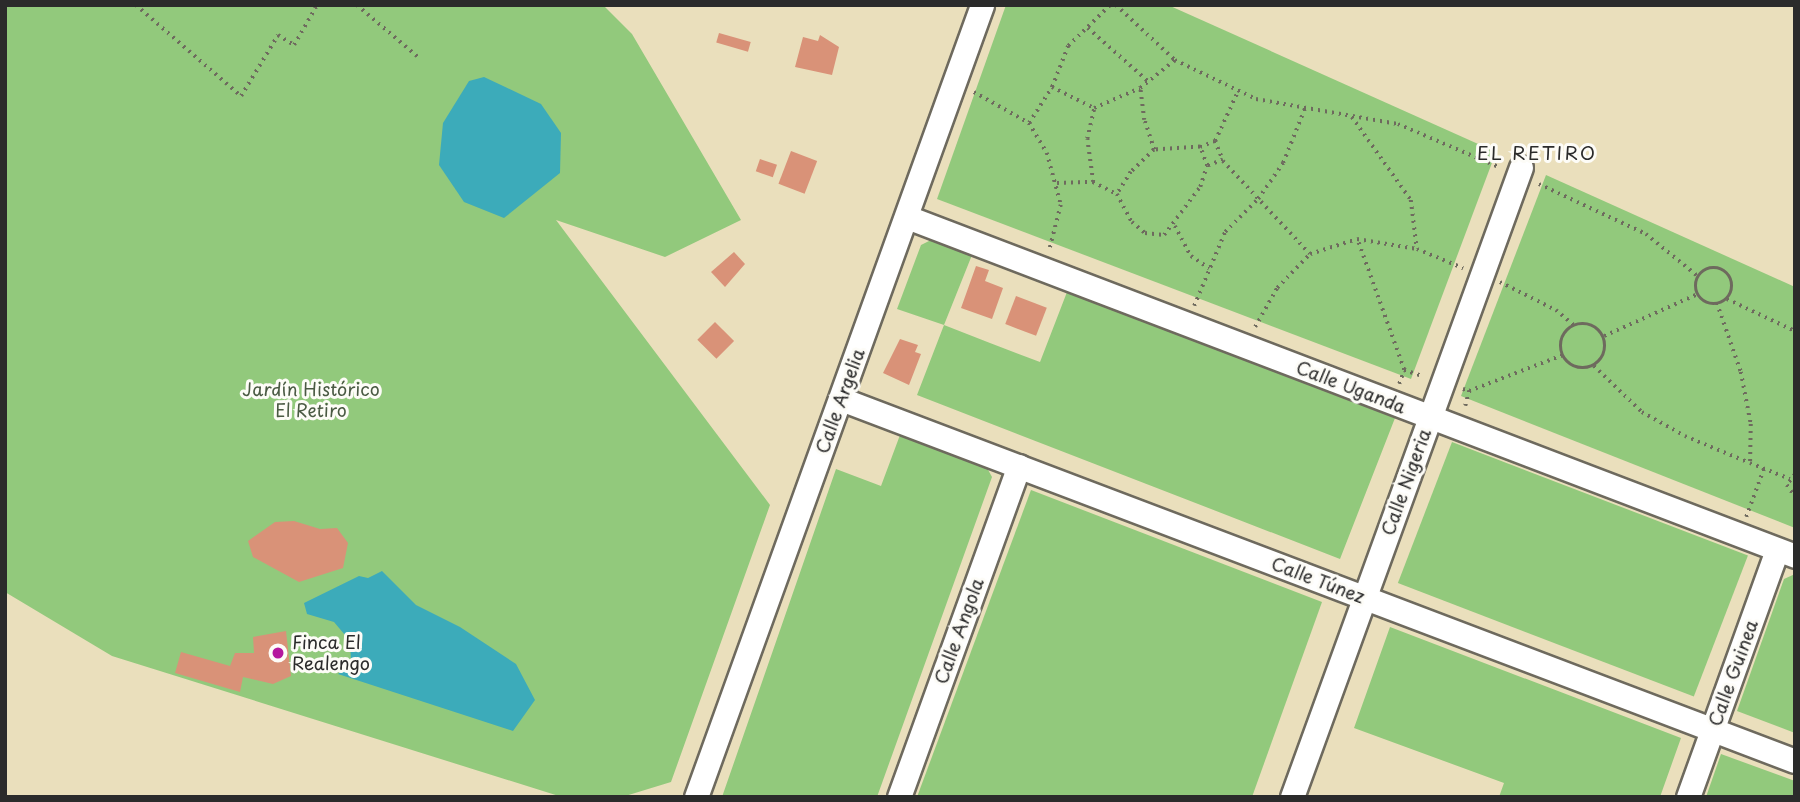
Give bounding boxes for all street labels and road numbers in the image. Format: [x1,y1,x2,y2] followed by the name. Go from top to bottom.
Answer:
[811,345,869,457] street label: Calle Argelia
[1293,356,1409,418] street label: Calle Uganda
[1377,425,1435,539] street label: Calle Nigeria
[1268,552,1368,608] street label: Calle Túnez
[930,575,988,687] street label: Calle Angola
[1704,617,1762,729] street label: Calle Guinea

